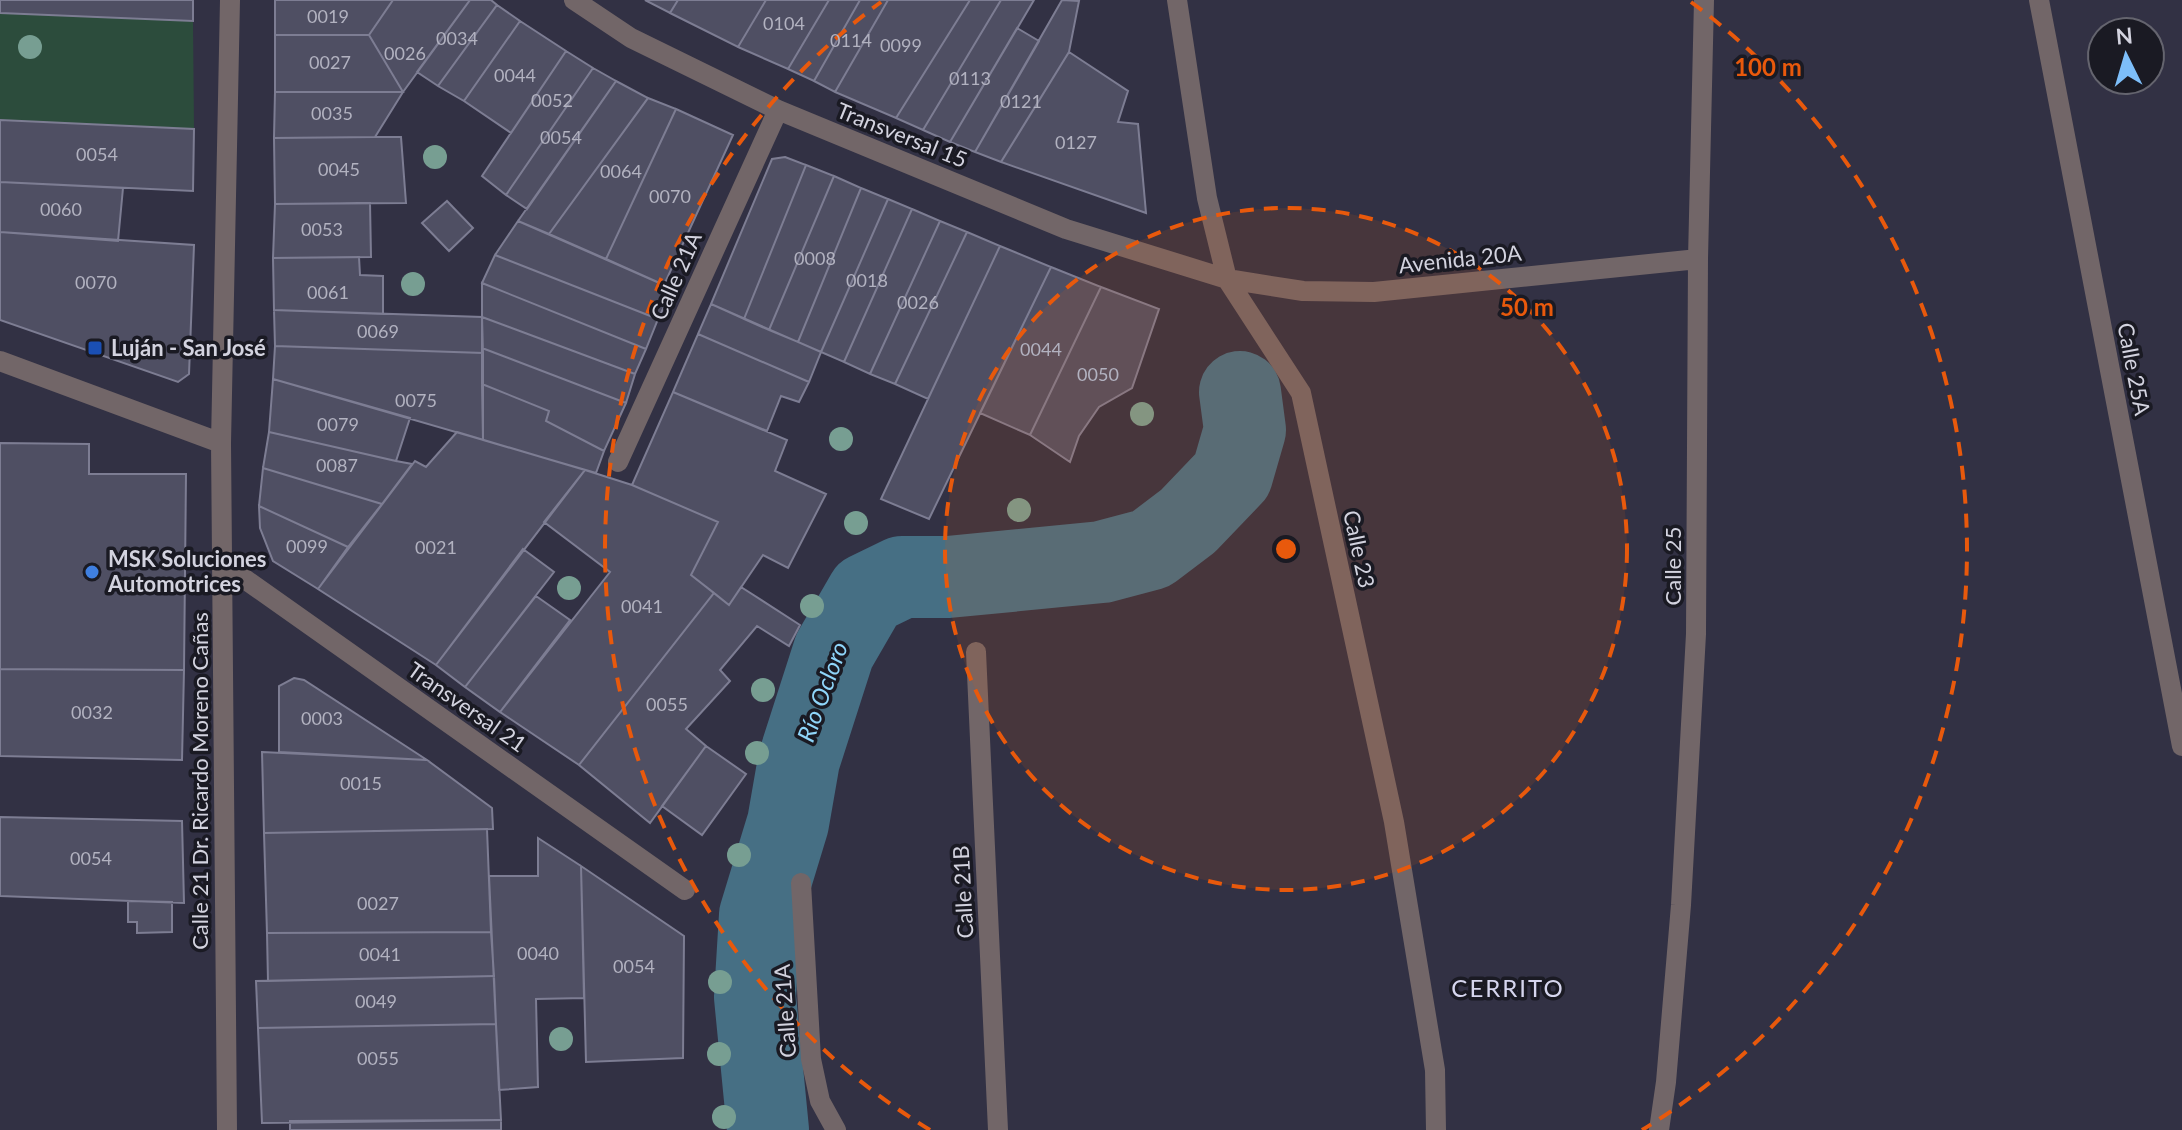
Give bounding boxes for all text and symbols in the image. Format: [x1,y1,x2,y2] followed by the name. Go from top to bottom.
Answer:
[307,5,349,27] house number: 0019
[763,12,805,34] house number: 0104
[2086,16,2166,96] north arrow
[2115,21,2134,50] text: N
[436,27,478,49] house number: 0034
[830,29,872,51] house number: 0114
[880,34,922,56] house number: 0099
[384,42,426,64] house number: 0026
[309,51,351,73] house number: 0027
[1734,52,1802,81] text: 100 m
[494,64,536,86] house number: 0044
[949,67,991,89] house number: 0113
[531,89,573,111] house number: 0052
[1000,90,1042,112] house number: 0121
[833,96,971,173] street label: Transversal 15
[311,102,353,124] house number: 0035
[540,126,582,148] house number: 0054
[1055,131,1097,153] house number: 0127
[76,143,118,165] house number: 0054
[318,158,360,180] house number: 0045
[600,160,642,182] house number: 0064
[649,185,691,207] house number: 0070
[40,198,82,220] house number: 0060
[301,218,343,240] house number: 0053
[644,227,707,324] street label: Calle 21A
[1397,239,1523,278] street label: Avenida 20A
[794,247,836,269] house number: 0008
[846,269,888,291] house number: 0018
[75,271,117,293] house number: 0070
[307,281,349,303] house number: 0061
[897,291,939,313] house number: 0026
[1500,292,1554,321] text: 50 m
[357,320,399,342] house number: 0069
[2112,320,2157,418] street label: Calle 25A
[111,334,266,361] place label: Luján - San José
[1020,338,1062,360] house number: 0044
[86,339,104,357] marker: Luján - San José
[1077,363,1119,385] house number: 0050
[395,389,437,411] house number: 0075
[317,413,359,435] house number: 0079
[316,454,358,476] house number: 0087
[1338,508,1381,590] street label: Calle 23
[1659,527,1686,605] street label: Calle 25
[286,535,328,557] house number: 0099
[1272,535,1300,563] centre of rings
[415,536,457,558] house number: 0021
[107,545,267,597] place label: MSK Soluciones Automotrices
[83,563,101,581] marker: MSK Soluciones Automotrices
[621,595,663,617] house number: 0041
[186,612,213,950] street label: Calle 21 Dr. Ricardo Moreno Cañas
[790,638,853,745] water label: Río Ocloro
[403,656,532,757] street label: Transversal 21
[646,693,688,715] house number: 0055
[71,701,113,723] house number: 0032
[301,707,343,729] house number: 0003
[340,772,382,794] house number: 0015
[947,845,978,939] street label: Calle 21B
[70,847,112,869] house number: 0054
[357,892,399,914] house number: 0027
[517,942,559,964] house number: 0040
[359,943,401,965] house number: 0041
[613,955,655,977] house number: 0054
[768,963,801,1059] street label: Calle 21A
[1451,973,1565,1002] district label: CERRITO
[355,990,397,1012] house number: 0049
[357,1047,399,1069] house number: 0055

